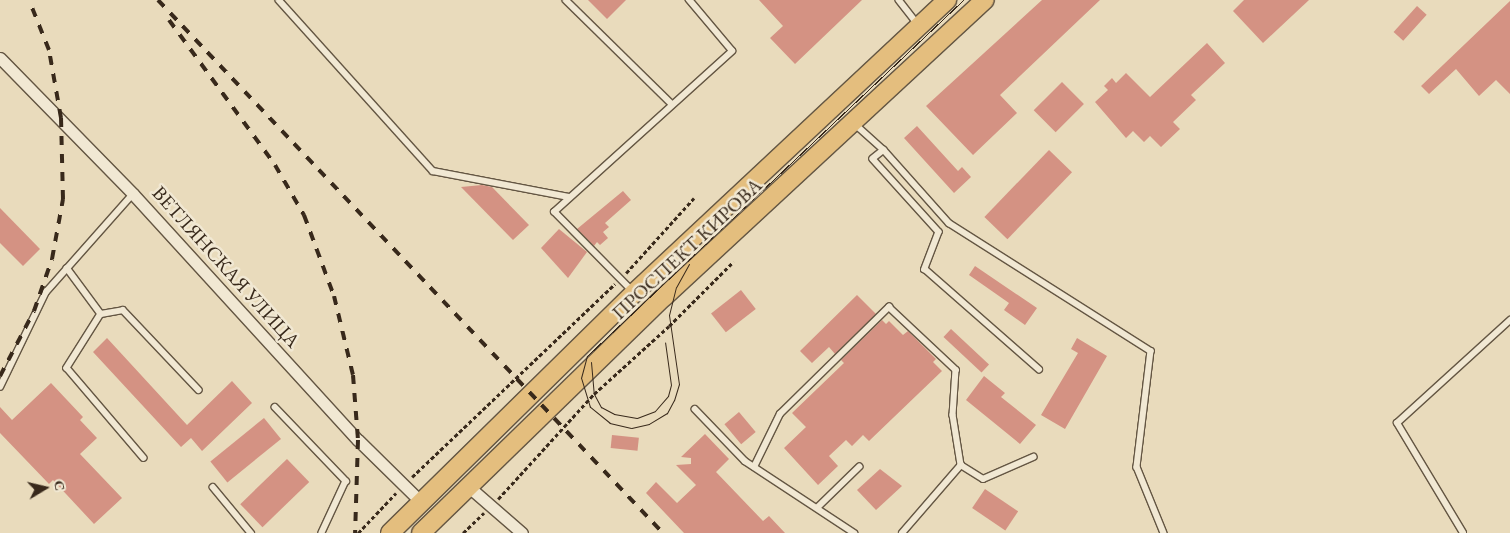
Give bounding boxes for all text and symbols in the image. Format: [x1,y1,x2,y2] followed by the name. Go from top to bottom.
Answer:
[607,173,767,325] street label: ПРОСПЕКТ КИРОВА
[147,181,305,353] street label: ВЕТЛЯНСКАЯ УЛИЦА
[20,463,70,513] north arrow
[50,479,69,492] text: С

